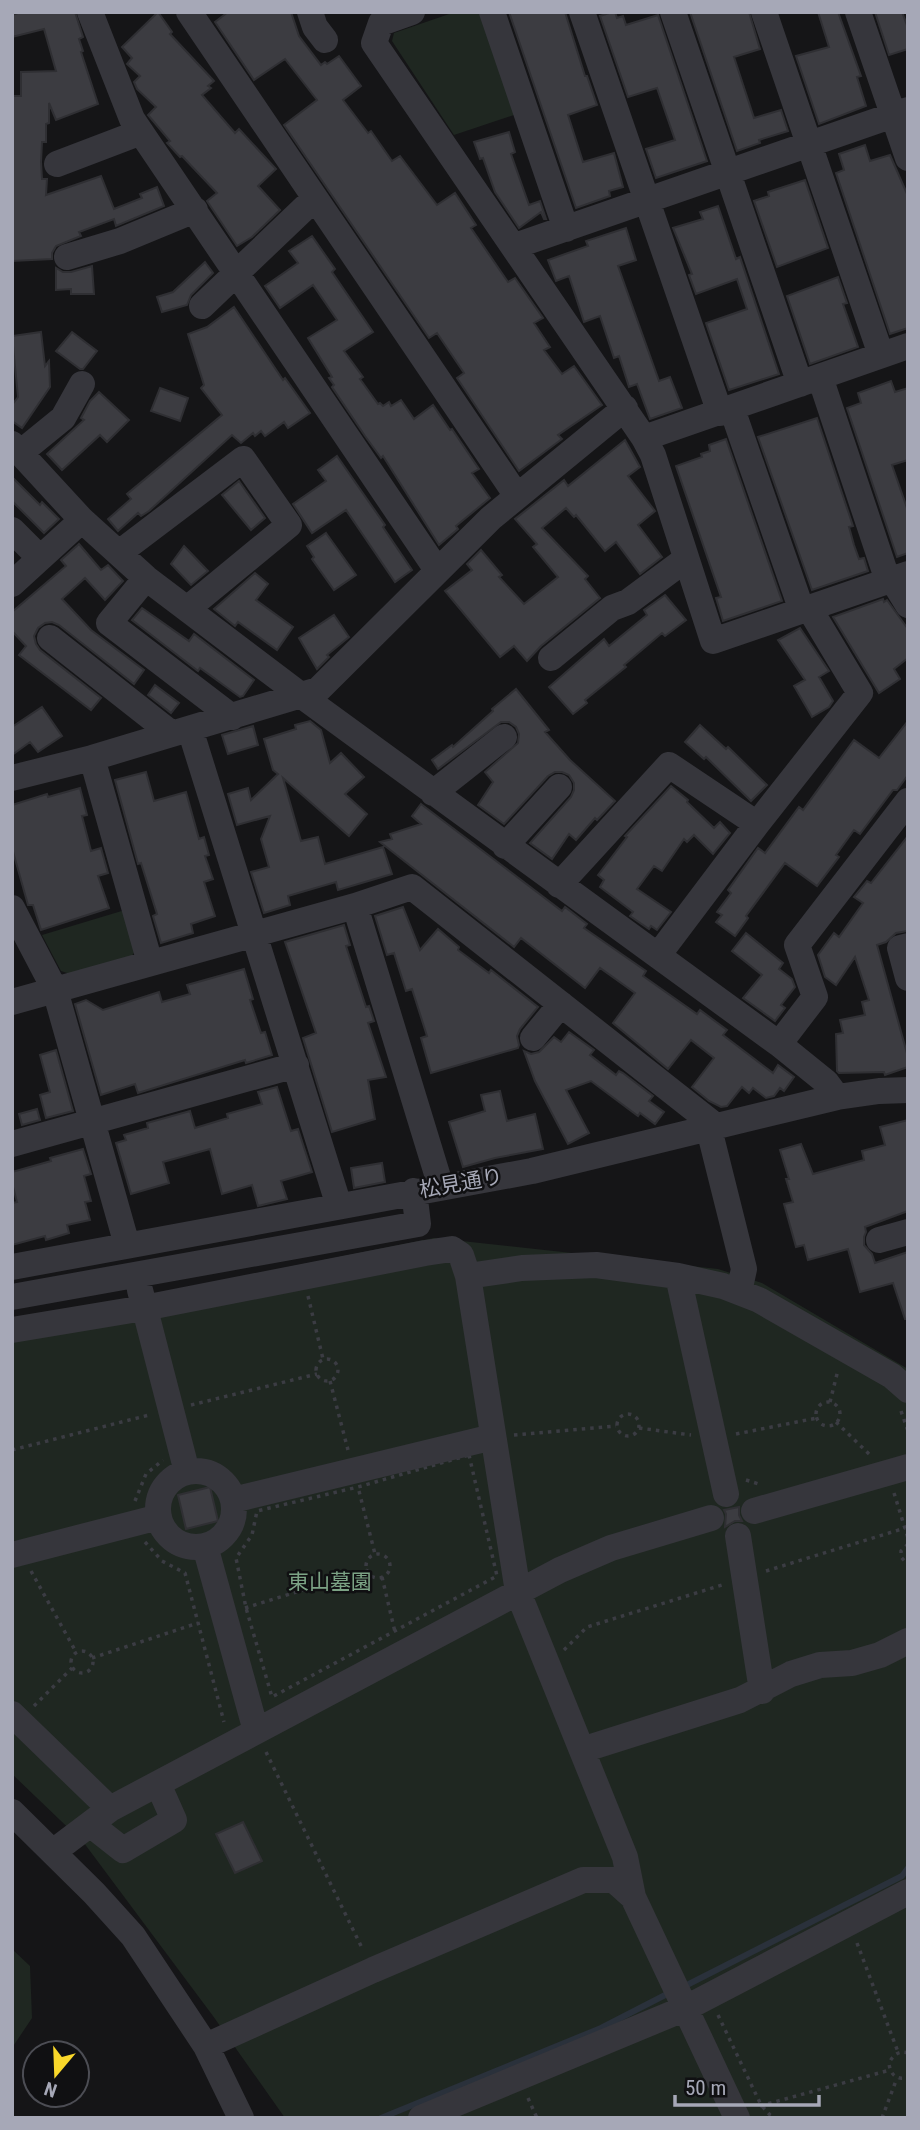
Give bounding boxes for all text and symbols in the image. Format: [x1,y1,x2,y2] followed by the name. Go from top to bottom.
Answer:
[418,1164,504,1202] street label: 松見通り
[288,1570,372,1594] park label: 東山墓園
[21,2039,91,2109] north arrow
[675,2064,818,2108] scale bar
[685,2076,726,2100] text: 50 m
[41,2077,60,2102] text: N

